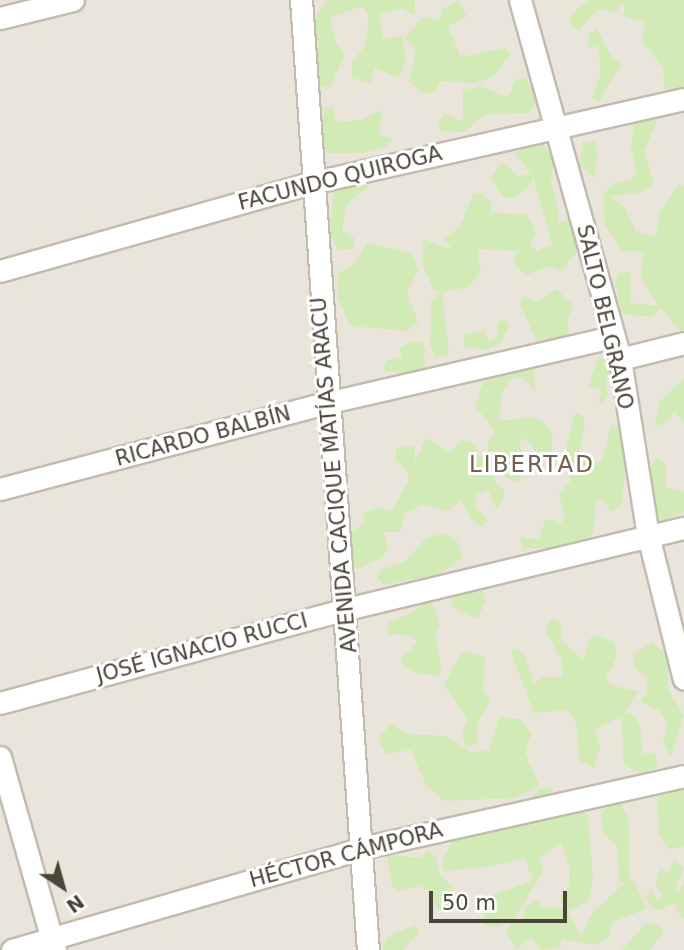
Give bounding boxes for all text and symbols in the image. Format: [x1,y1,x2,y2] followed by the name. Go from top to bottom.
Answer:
[235,140,445,216] street label: FACUNDO QUIROGA
[571,222,639,412] street label: SALTO BELGRANO
[306,296,362,654] street label: AVENIDA CACIQUE MATÍAS ARACU
[113,400,293,472] street label: RICARDO BALBÍN
[470,450,594,478] district label: LIBERTAD
[94,608,310,688] street label: JOSÉ IGNACIO RUCCI
[247,817,445,893] street label: HÉCTOR CÁMPORA
[28,852,98,922] north arrow
[432,876,570,920] scale bar
[62,890,88,918] text: N
[442,891,496,915] text: 50 m

